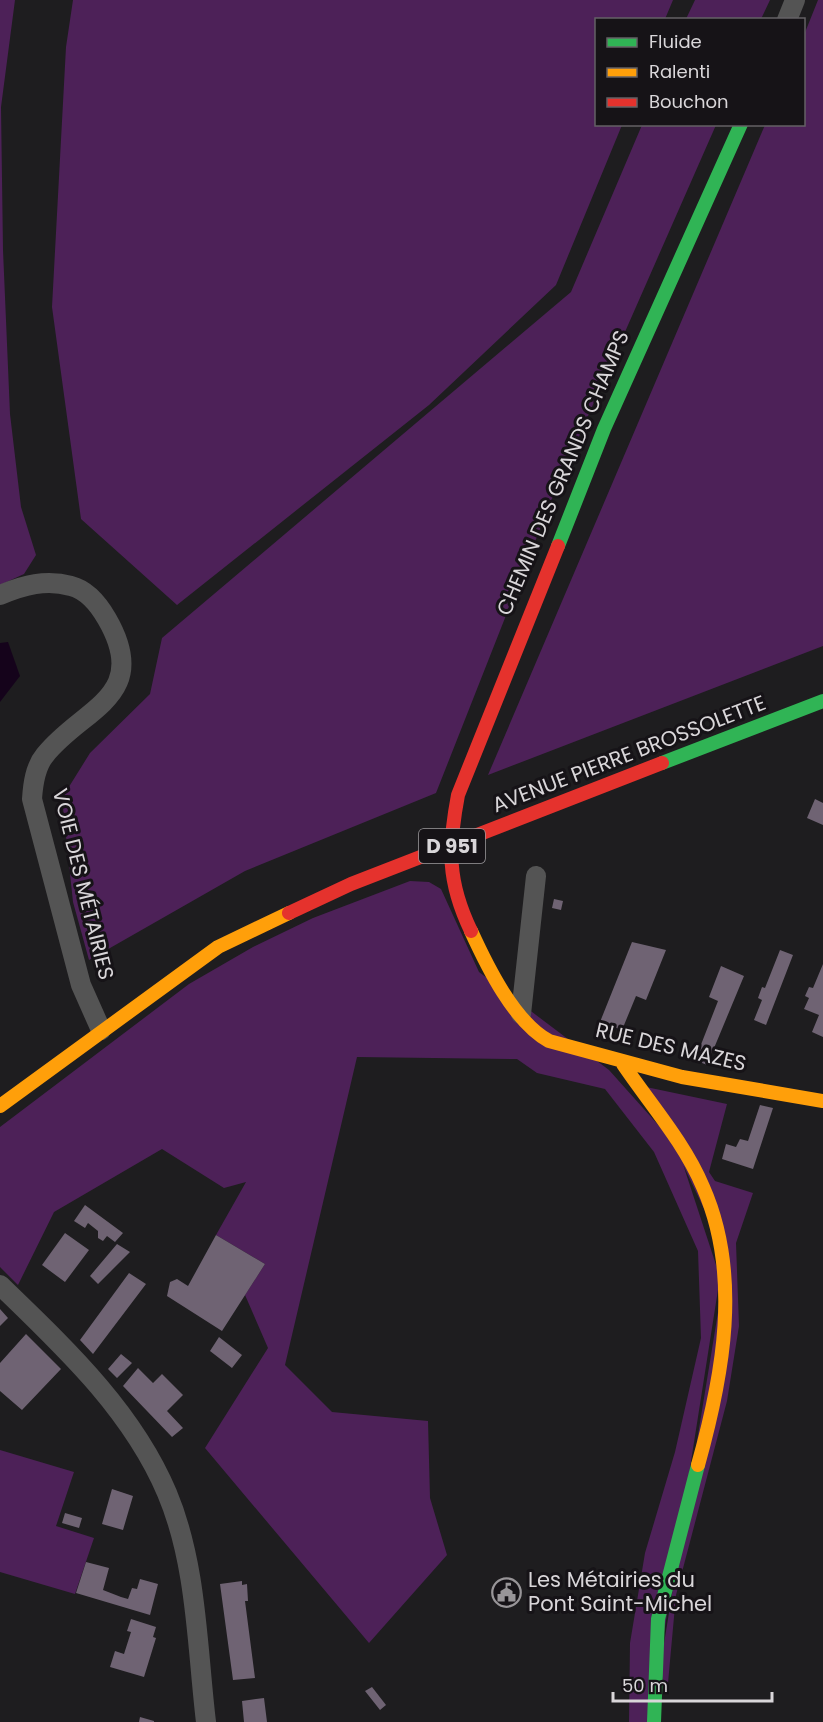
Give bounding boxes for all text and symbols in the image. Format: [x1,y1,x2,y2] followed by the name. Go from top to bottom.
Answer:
[595,18,805,126] legend
[649,29,702,54] text: Fluide
[649,59,710,84] text: Ralenti
[649,89,729,114] text: Bouchon
[489,326,636,620] street label: CHEMIN DES GRANDS CHAMPS
[488,688,770,819] street label: AVENUE PIERRE BROSSOLETTE
[46,785,121,983] street label: VOIE DES MÉTAIRIES
[419,829,485,863] road number: D 951
[593,1015,749,1078] street label: RUE DES MAZES
[528,1565,712,1618] place label: Les Métairies du Pont Saint-Michel
[491,1576,523,1608] public building icon: Les Métairies du Pont Saint-Michel
[613,1665,772,1703] scale bar
[622,1673,668,1698] text: 50 m

